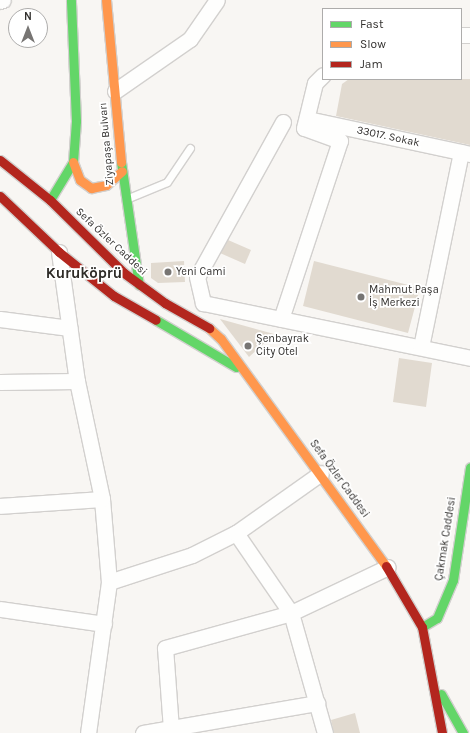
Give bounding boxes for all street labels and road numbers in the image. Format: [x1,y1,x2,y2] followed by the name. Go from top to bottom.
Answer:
[97,102,117,186] street label: Ziyapaşa Bulvarı
[355,124,421,150] street label: 33017. Sokak
[73,205,149,279] street label: Sefa Özler Caddesi
[306,438,372,520] street label: Sefa Özler Caddesi
[433,496,459,582] street label: Çakmak Caddesi

